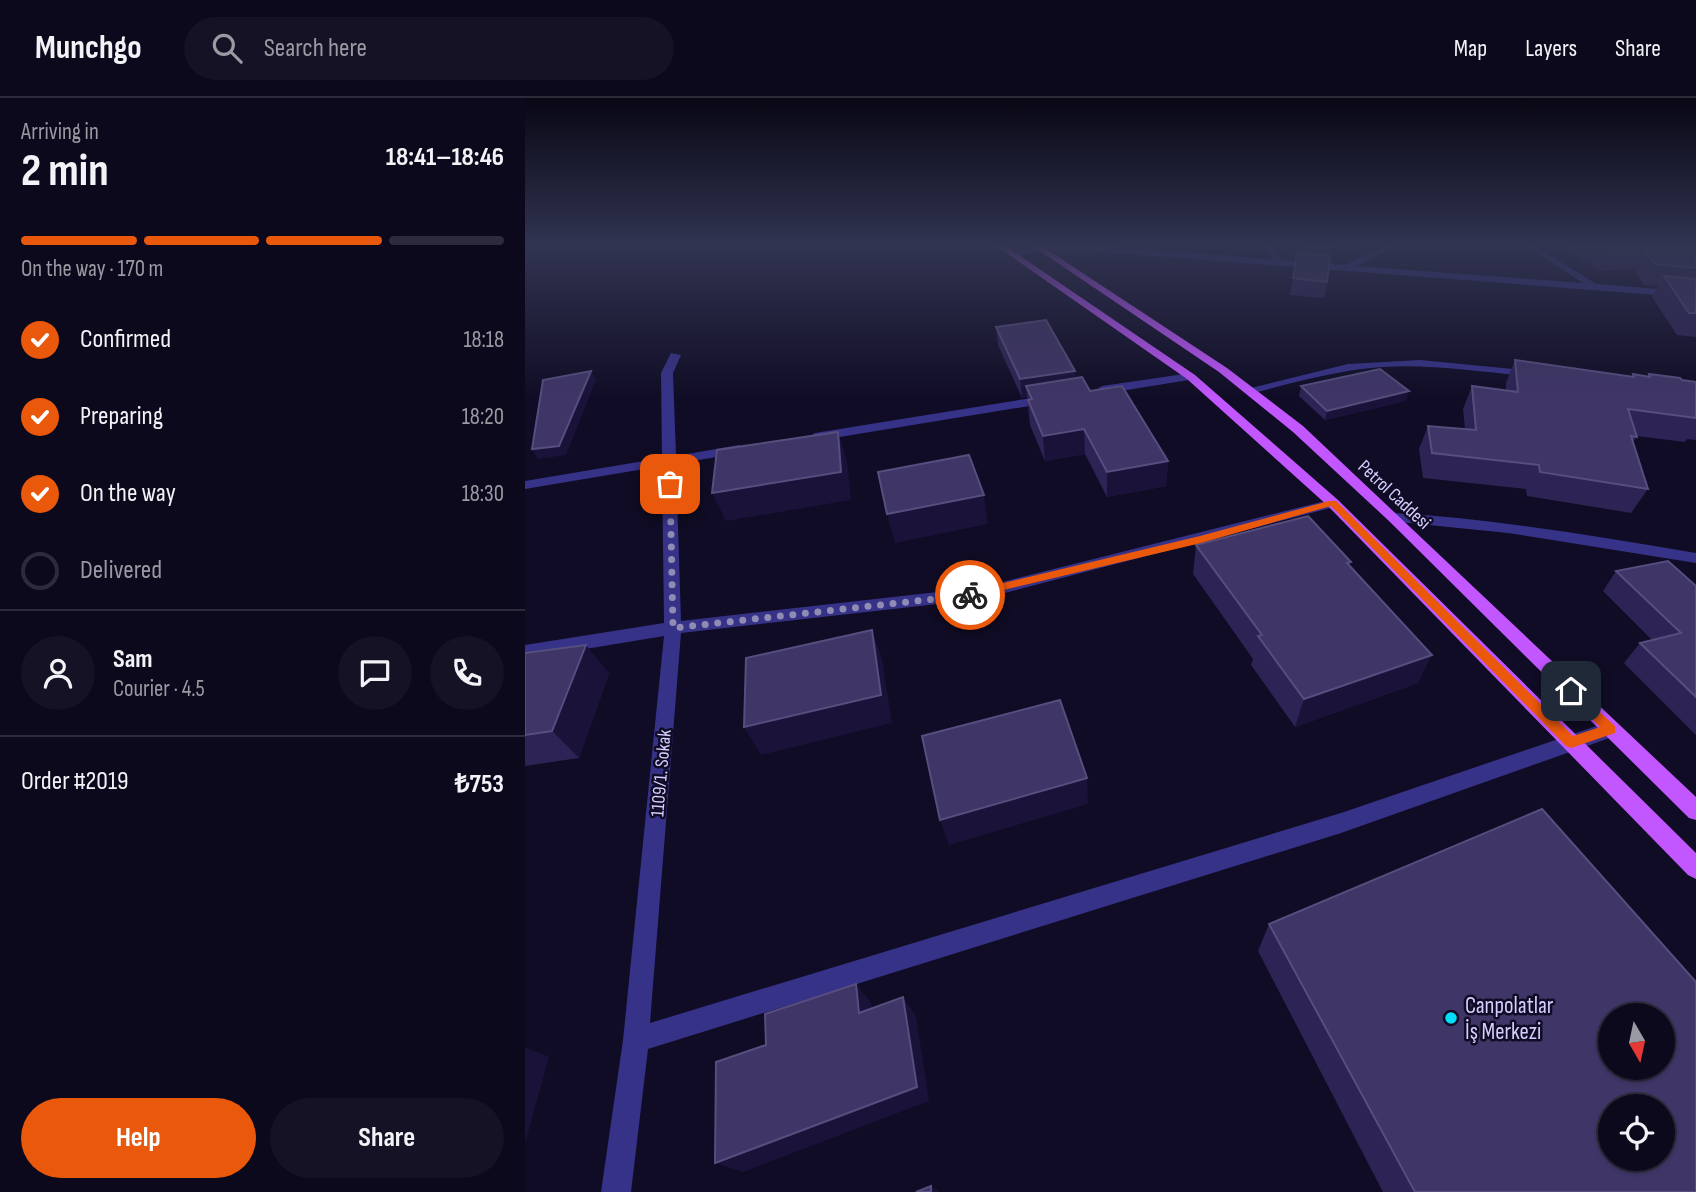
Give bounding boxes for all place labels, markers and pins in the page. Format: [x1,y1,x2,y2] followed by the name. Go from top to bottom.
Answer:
[640,454,700,514] pin
[1541,661,1601,721] pin
[1465,992,1554,1046] place label: Canpolatlar İş Merkezi
[1443,1010,1459,1026] marker: Canpolatlar İş Merkezi

